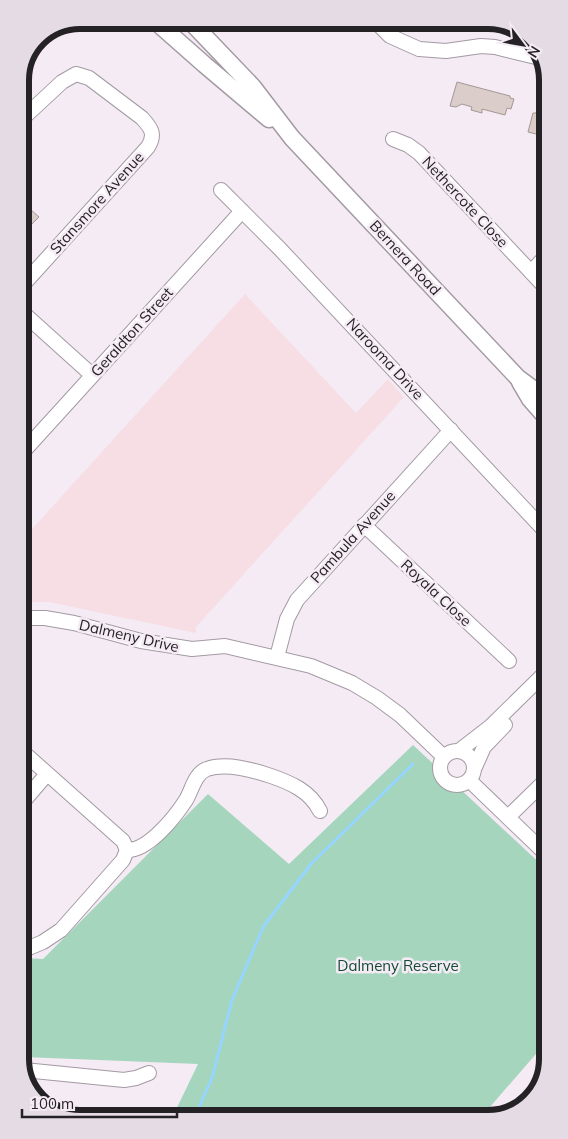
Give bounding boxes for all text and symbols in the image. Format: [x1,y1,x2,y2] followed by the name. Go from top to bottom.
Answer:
[498,20,548,70] north arrow
[524,43,544,61] text: N
[46,148,148,258] street label: Stansmore Avenue
[418,152,513,251] street label: Nethercote Close
[366,216,445,299] street label: Bernera Road
[86,283,177,380] street label: Geraldton Street
[343,314,428,404] street label: Narooma Drive
[306,486,399,587] street label: Pambula Avenue
[397,555,476,630] street label: Royala Close
[77,615,181,656] street label: Dalmeny Drive
[337,956,459,975] park label: Dalmeny Reserve
[22,1086,178,1118] scale bar
[30,1094,74,1113] text: 100 m

